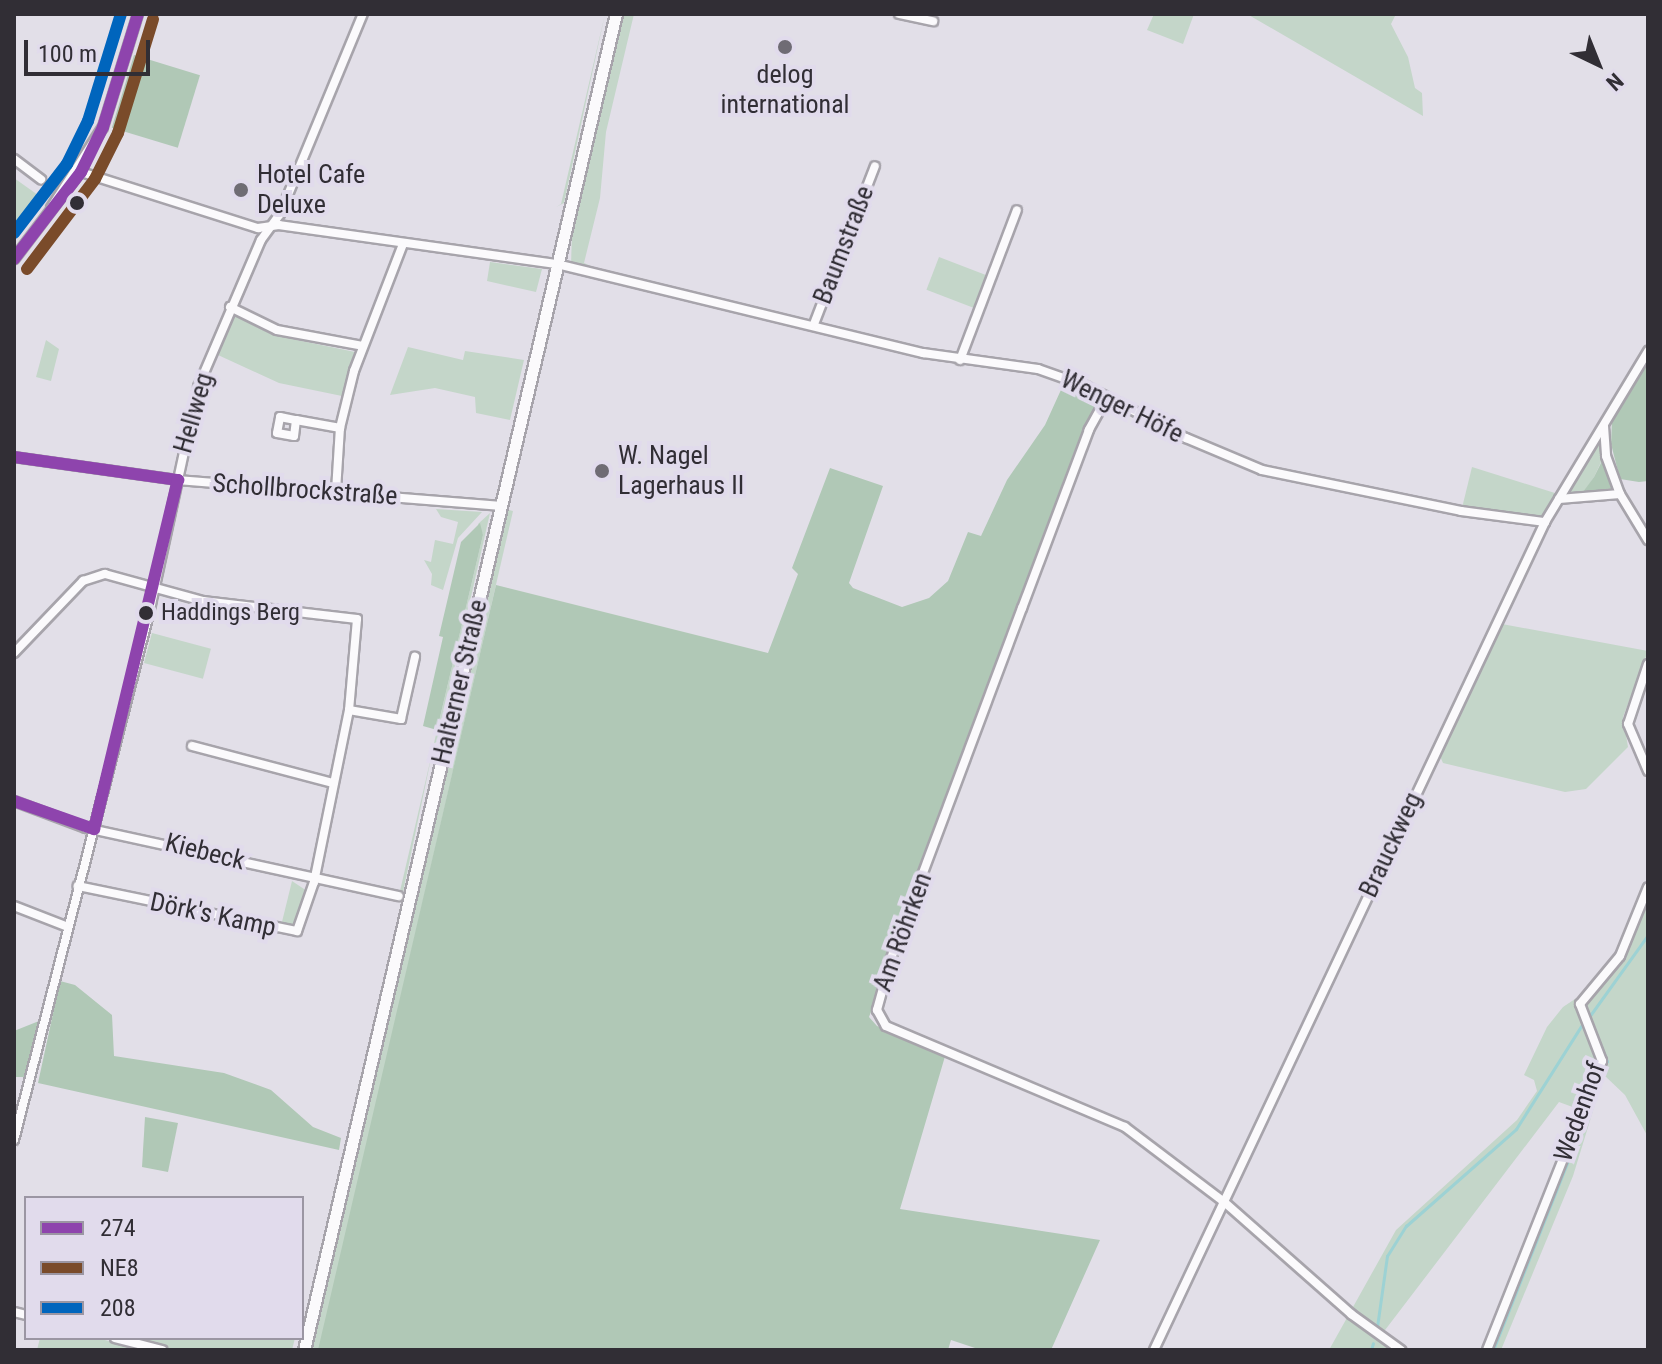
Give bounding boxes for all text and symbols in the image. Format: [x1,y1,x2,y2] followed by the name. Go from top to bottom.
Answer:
[28,24,154,74] scale bar
[1558,24,1638,104] north arrow
[776,38,794,56] marker: delog international
[38,40,97,68] text: 100 m
[720,59,850,120] place label: delog international
[1601,68,1628,96] text: N
[257,159,365,220] place label: Hotel Cafe Deluxe
[232,181,250,199] marker: Hotel Cafe Deluxe
[807,182,881,308] street label: Baumstraße
[69,195,85,211] unlabelled marker
[1056,364,1188,450] street label: Wenger Höfe
[168,369,220,457] street label: Hellweg
[618,440,744,502] place label: W. Nagel Lagerhaus II
[593,462,611,480] marker: W. Nagel Lagerhaus II
[211,468,399,512] street label: Schollbrockstraße
[426,597,494,767] street label: Halterner Straße
[161,599,300,627] place label: Haddings Berg
[138,605,154,621] marker: Haddings Berg
[1353,788,1429,902] street label: Brauckweg
[162,827,248,877] street label: Kiebeck
[867,868,939,996] street label: Am Röhrken
[147,886,279,944] street label: Dörk's Kamp
[1548,1058,1612,1166] street label: Wedenhof
[24,1196,304,1340] legend
[100,1214,136,1242] text: 274
[100,1254,139,1282] text: NE8
[100,1294,136,1322] text: 208

